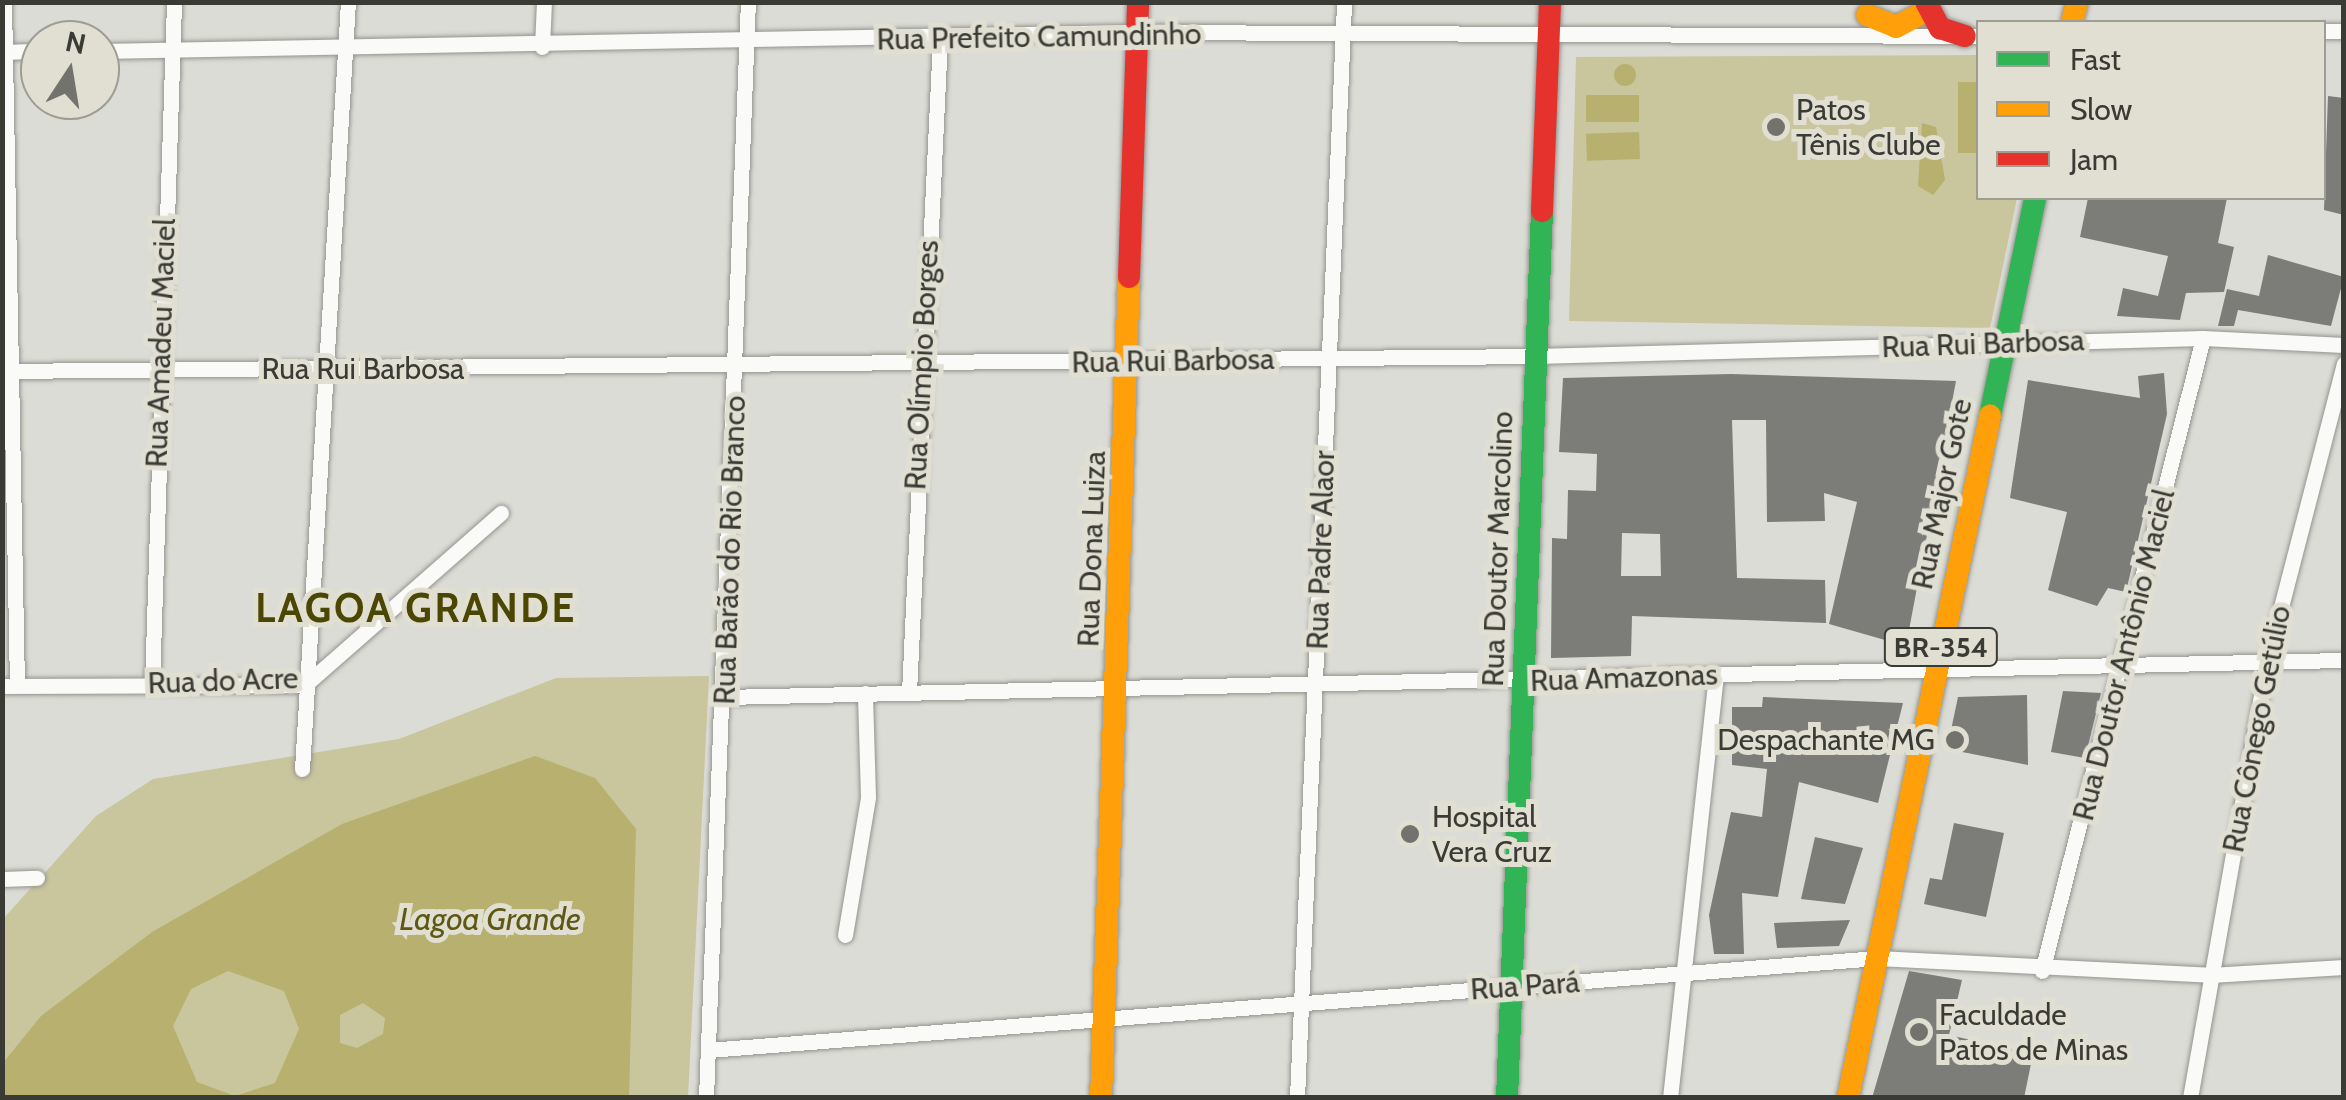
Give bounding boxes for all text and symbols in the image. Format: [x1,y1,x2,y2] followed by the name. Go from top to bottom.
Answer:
[876,16,1202,58] street label: Rua Prefeito Camundinho
[20,20,120,120] north arrow
[1976,20,2326,200] legend
[63,24,89,61] text: N
[2070,41,2121,78] text: Fast
[2070,91,2132,128] text: Slow
[1796,92,1941,162] place label: Patos Tênis Clube
[1765,116,1787,138] marker: Patos Tênis Clube
[2070,141,2118,178] text: Jam
[139,218,183,468] street label: Rua Amadeu Maciel
[897,239,947,491] street label: Rua Olímpio Borges
[1881,322,2085,366] street label: Rua Rui Barbosa
[1071,341,1275,381] street label: Rua Rui Barbosa
[262,351,464,387] street label: Rua Rui Barbosa
[707,395,753,705] street label: Rua Barão do Rio Branco
[1904,395,1980,593] street label: Rua Major Gote
[1475,411,1521,687] street label: Rua Doutor Marcolino
[1071,450,1113,648] street label: Rua Dona Luiza
[1300,450,1342,650] street label: Rua Padre Alaor
[2065,486,2183,824] street label: Rua Doutor Antônio Maciel
[255,584,577,632] district label: LAGOA GRANDE
[2215,603,2299,855] street label: Rua Cônego Getúlio
[1884,624,1998,670] road number: BR-354
[1530,657,1718,699] street label: Rua Amazonas
[147,660,299,702] street label: Rua do Acre
[1717,722,1935,758] place label: Despachante MG
[1944,729,1966,751] marker: Despachante MG
[1432,799,1552,870] place label: Hospital Vera Cruz
[1397,821,1423,847] marker: Hospital Vera Cruz
[399,900,581,938] water label: Lagoa Grande
[1469,964,1581,1008] street label: Rua Pará
[1939,997,2128,1068] place label: Faculdade Patos de Minas
[1908,1021,1930,1043] marker: Faculdade Patos de Minas

